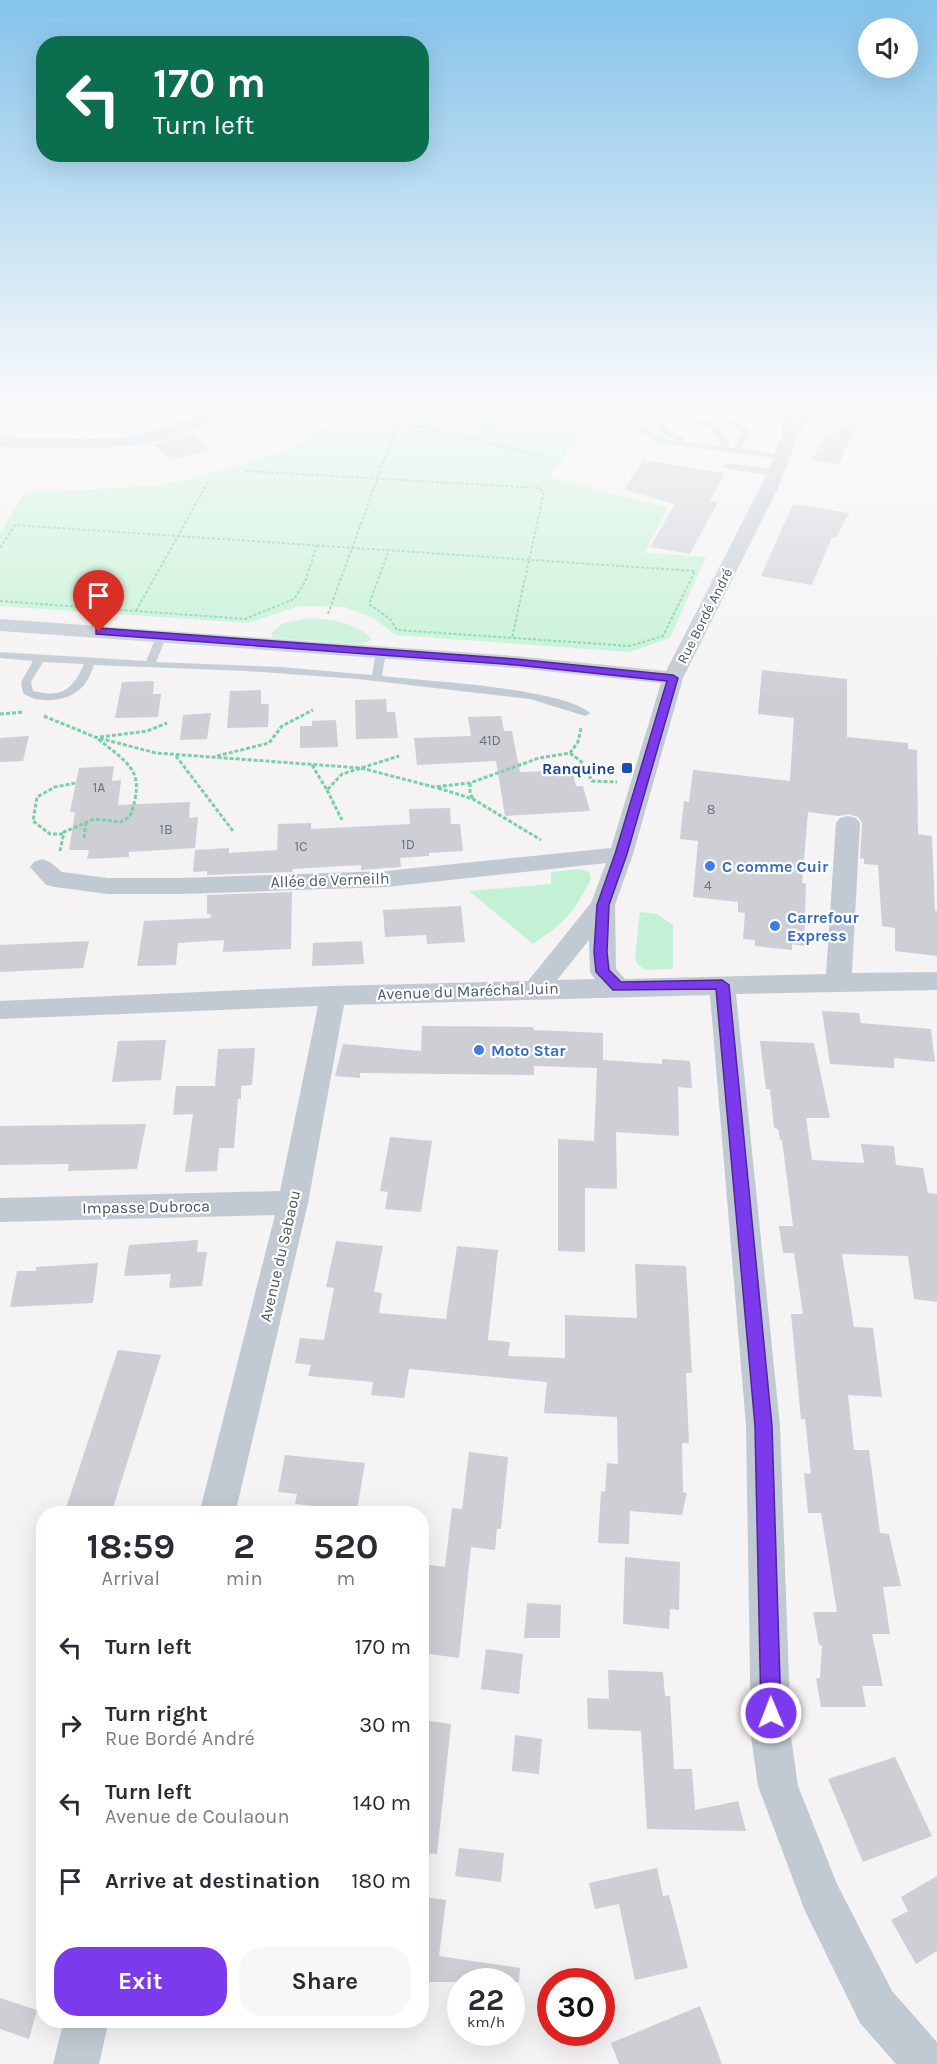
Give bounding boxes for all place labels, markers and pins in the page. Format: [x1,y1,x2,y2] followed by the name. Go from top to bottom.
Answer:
[73,570,124,632] pin
[542,759,615,778] place label: Ranquine
[620,761,634,775] marker: Ranquine
[722,857,829,876] place label: C comme Cuir
[703,859,717,873] marker: C comme Cuir
[787,908,860,945] place label: Carrefour Express
[768,919,782,933] marker: Carrefour Express
[491,1041,566,1060] place label: Moto Star
[472,1043,486,1057] marker: Moto Star

